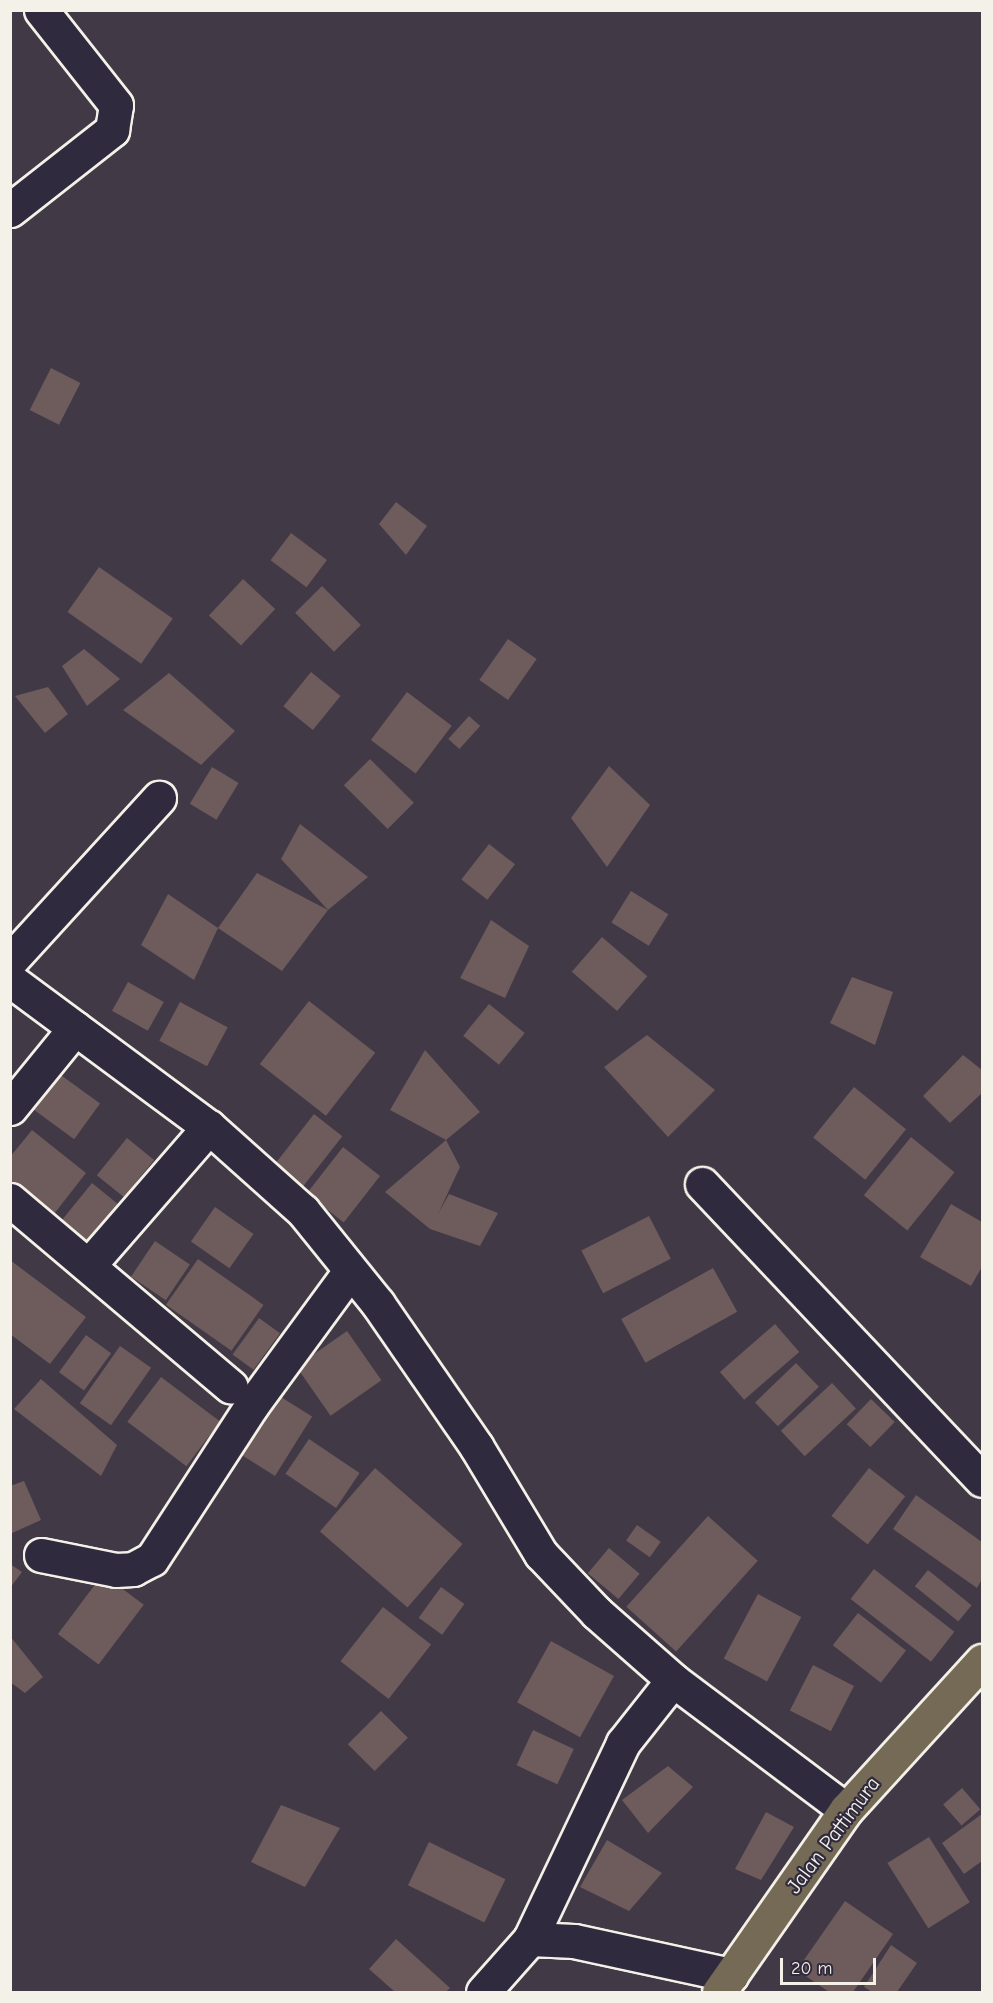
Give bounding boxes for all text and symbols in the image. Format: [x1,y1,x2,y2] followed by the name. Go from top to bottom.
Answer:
[781,1772,885,1898] street label: Jalan Pattimura
[783,1946,879,1984] scale bar
[791,1958,832,1979] text: 20 m

